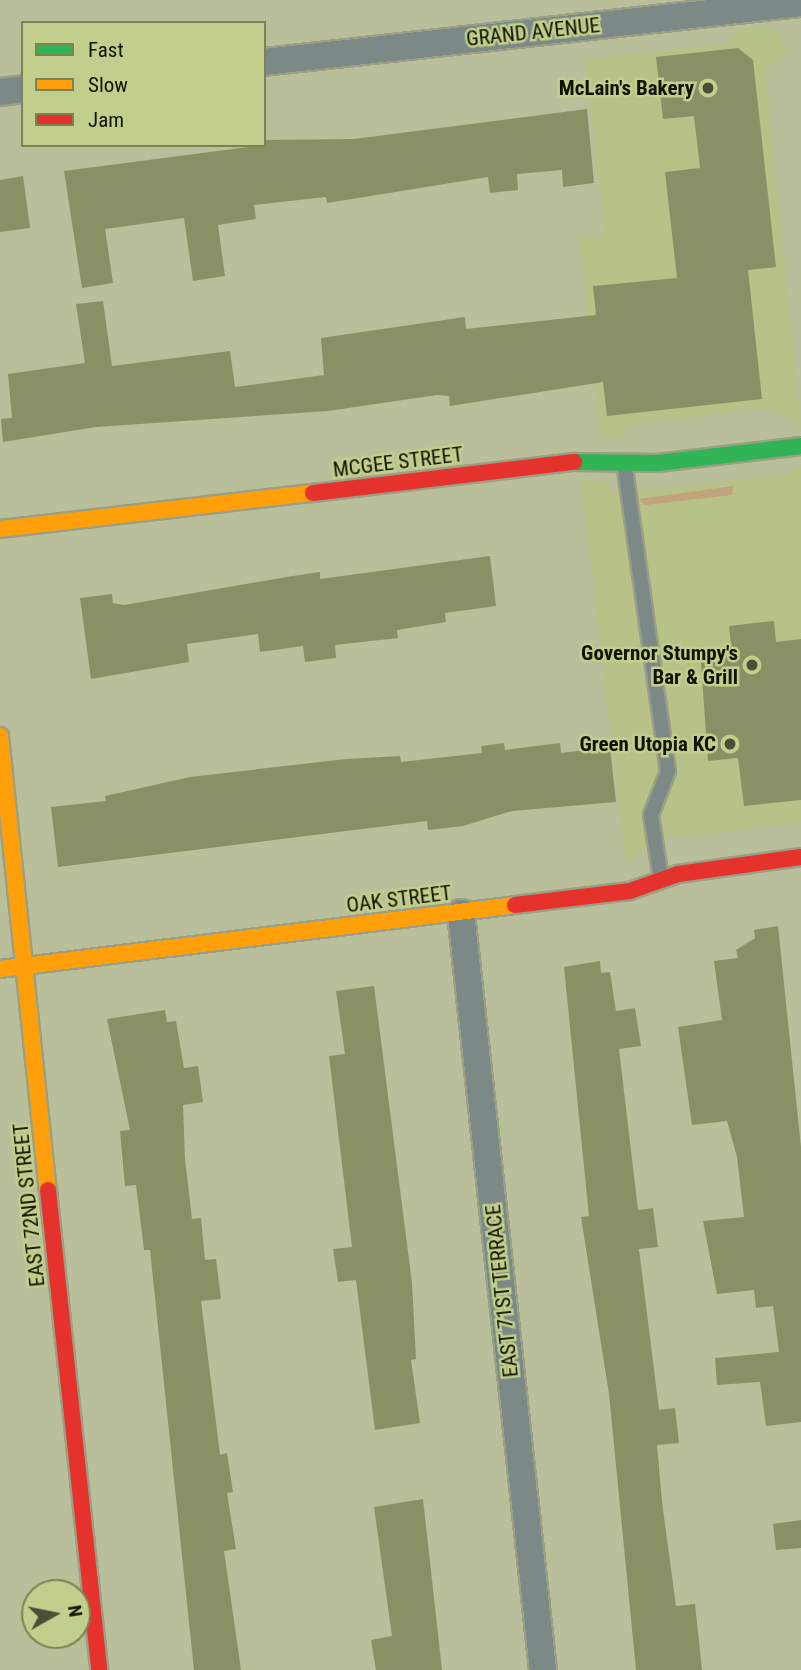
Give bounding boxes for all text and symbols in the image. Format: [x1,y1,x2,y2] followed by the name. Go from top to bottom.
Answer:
[465,12,601,52] street label: GRAND AVENUE
[21,21,266,147] legend
[88,38,124,62] text: Fast
[88,73,128,97] text: Slow
[559,75,694,101] place label: McLain's Bakery
[700,80,716,96] marker: McLain's Bakery
[88,108,124,132] text: Jam
[332,442,464,482] street label: MCGEE STREET
[581,640,738,690] place label: Governor Stumpy's Bar & Grill
[744,657,760,673] marker: Governor Stumpy's Bar & Grill
[579,731,716,757] place label: Green Utopia KC
[722,736,738,752] marker: Green Utopia KC
[345,880,453,918] street label: OAK STREET
[8,1122,50,1288] street label: EAST 72ND STREET
[480,1203,524,1379] street label: EAST 71ST TERRACE
[21,1579,91,1649] north arrow
[63,1603,88,1618] text: N

